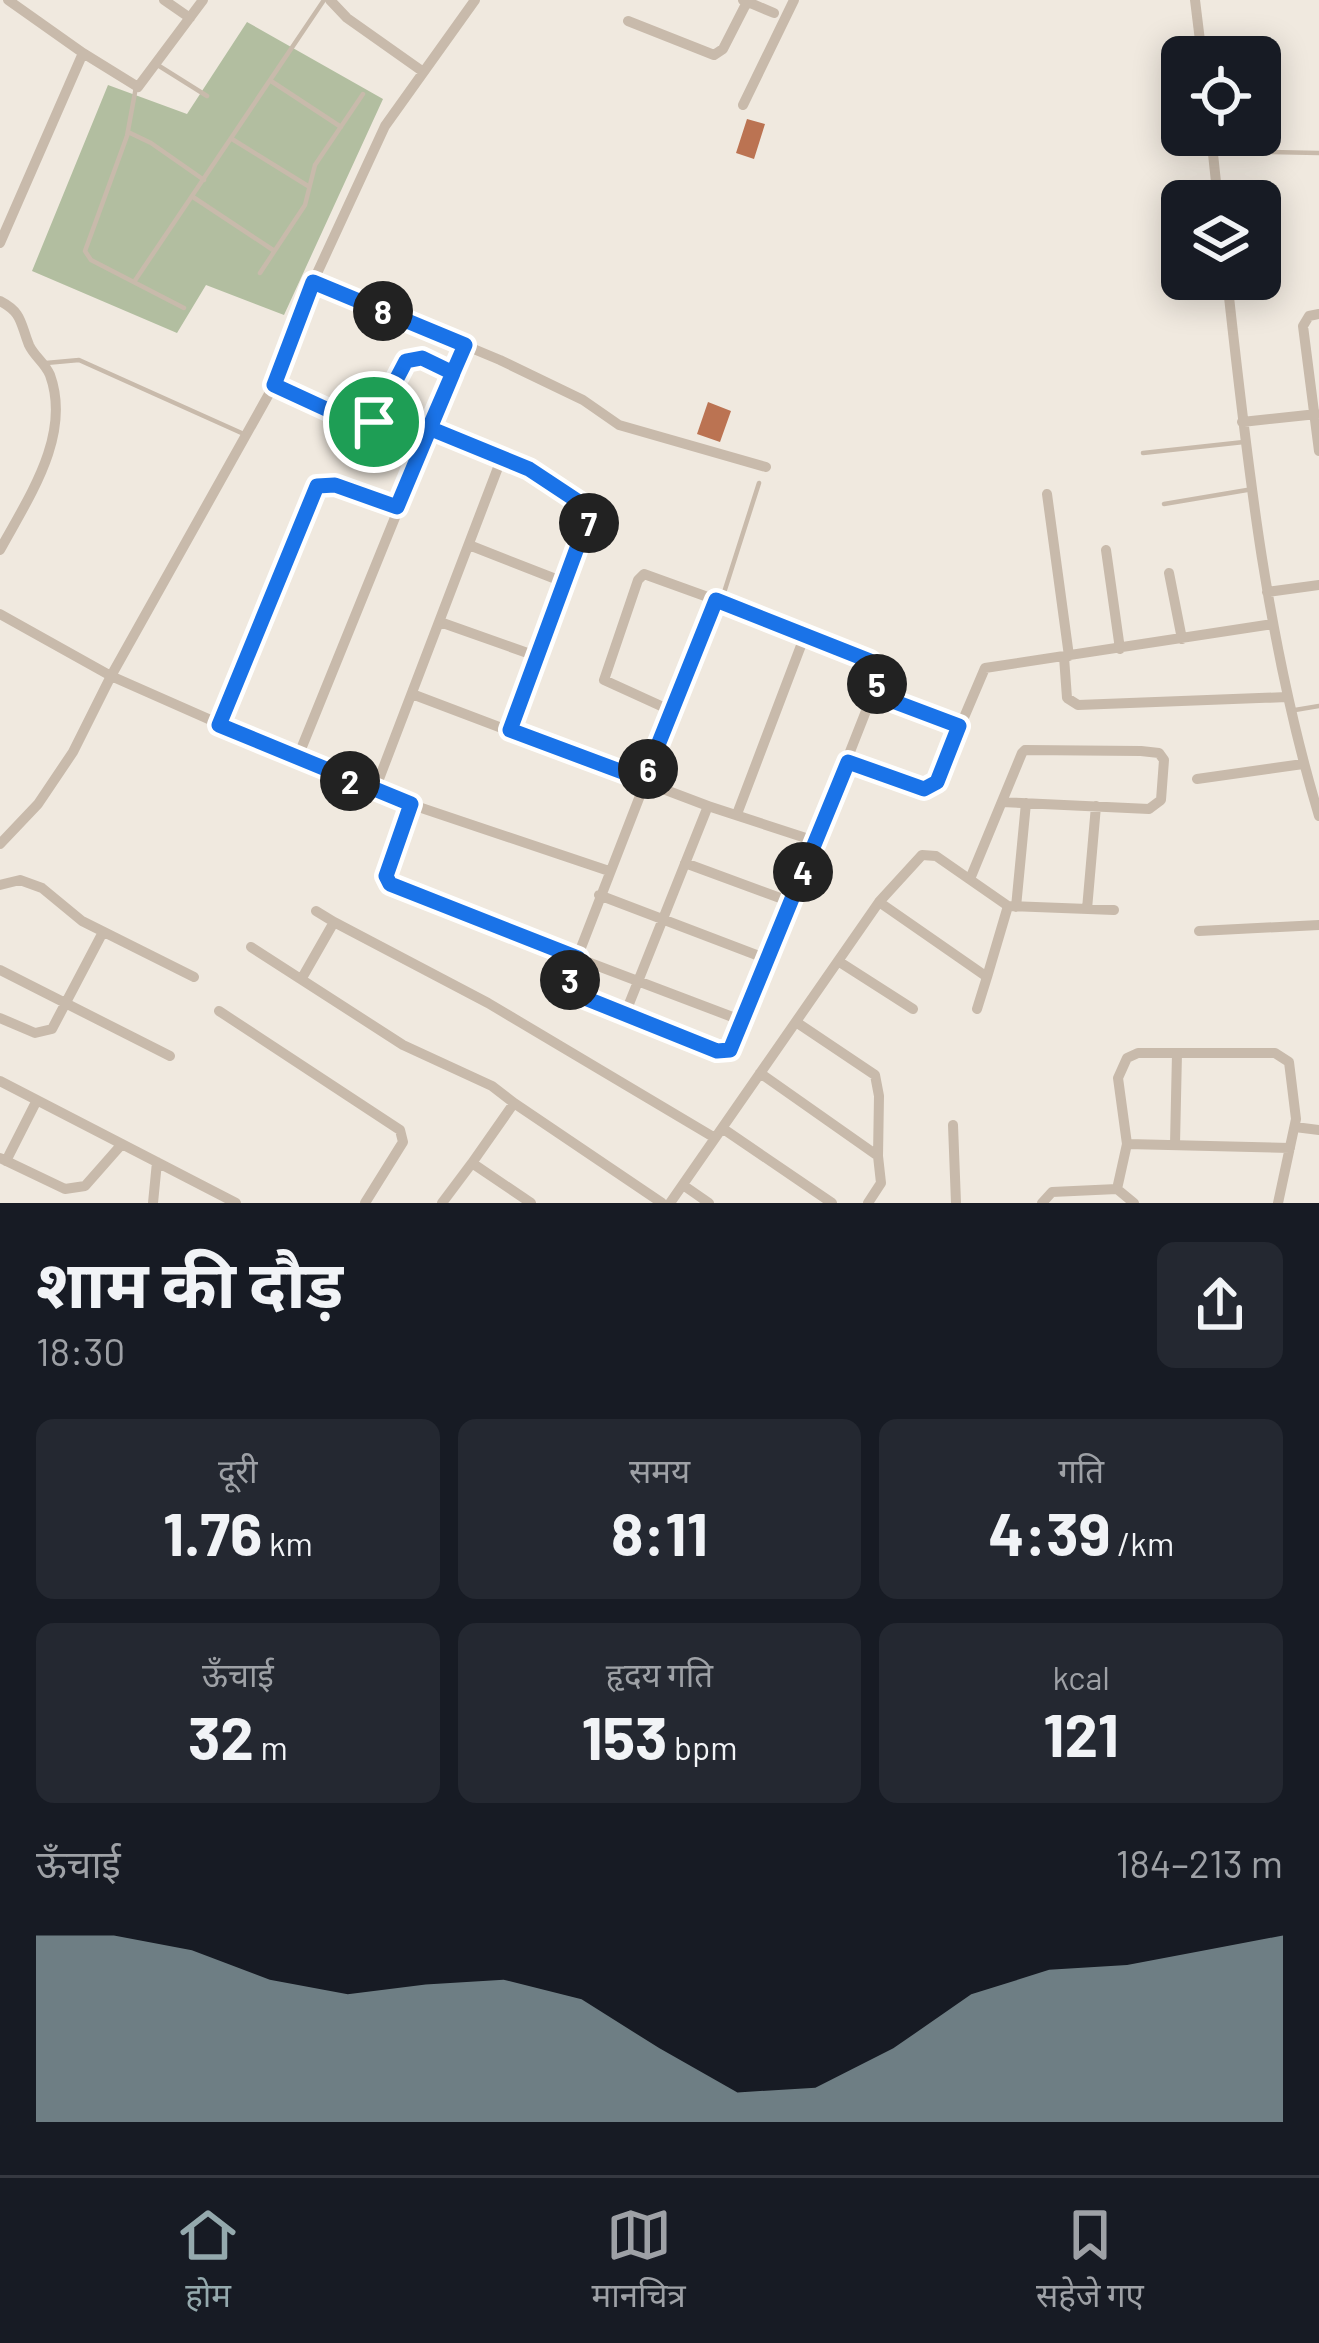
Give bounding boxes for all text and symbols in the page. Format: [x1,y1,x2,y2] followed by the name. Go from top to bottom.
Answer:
[1161,36,1281,300] map controls
[1161,36,1281,156] button: locate
[1161,180,1281,300] button: layers
[353,281,413,341] pin: 8
[374,291,392,331] text: 8
[323,371,425,473] pin
[341,389,407,455] icon: arrive
[559,493,619,553] pin: 7
[581,503,597,543] text: 7
[847,654,907,714] pin: 5
[868,664,886,704] text: 5
[618,739,678,799] pin: 6
[639,749,657,789] text: 6
[320,751,380,811] pin: 2
[341,761,359,801] text: 2
[773,842,833,902] pin: 4
[793,852,813,892] text: 4
[540,950,600,1010] pin: 3
[561,960,579,1000] text: 3
[36,1242,343,1321] text: शाम की दौड़
[1157,1242,1283,1368] button: share
[36,1327,125,1374] text: 18:30
[218,1450,258,1490] text: दूरी
[629,1450,690,1490] text: समय
[1058,1450,1104,1490] text: गति
[163,1496,262,1568] text: 1.76
[611,1496,708,1568] text: 8:11
[988,1496,1111,1568] text: 4:39
[262,1523,313,1563] text: km
[1111,1523,1174,1563] text: /km
[202,1654,274,1694] text: ऊँचाई
[606,1654,713,1694] text: हृदय गति
[1052,1657,1110,1697] text: kcal
[1043,1697,1119,1769] text: 121
[188,1700,254,1772] text: 32
[581,1700,667,1772] text: 153
[254,1727,288,1767] text: m
[667,1727,738,1767] text: bpm
[36,1839,121,1886] text: ऊँचाई
[1116,1839,1283,1886] text: 184–213 m
[175,2202,241,2320] tab: होम
[591,2202,686,2320] tab: मानचित्र
[1036,2202,1144,2320] tab: सहेजे गए

